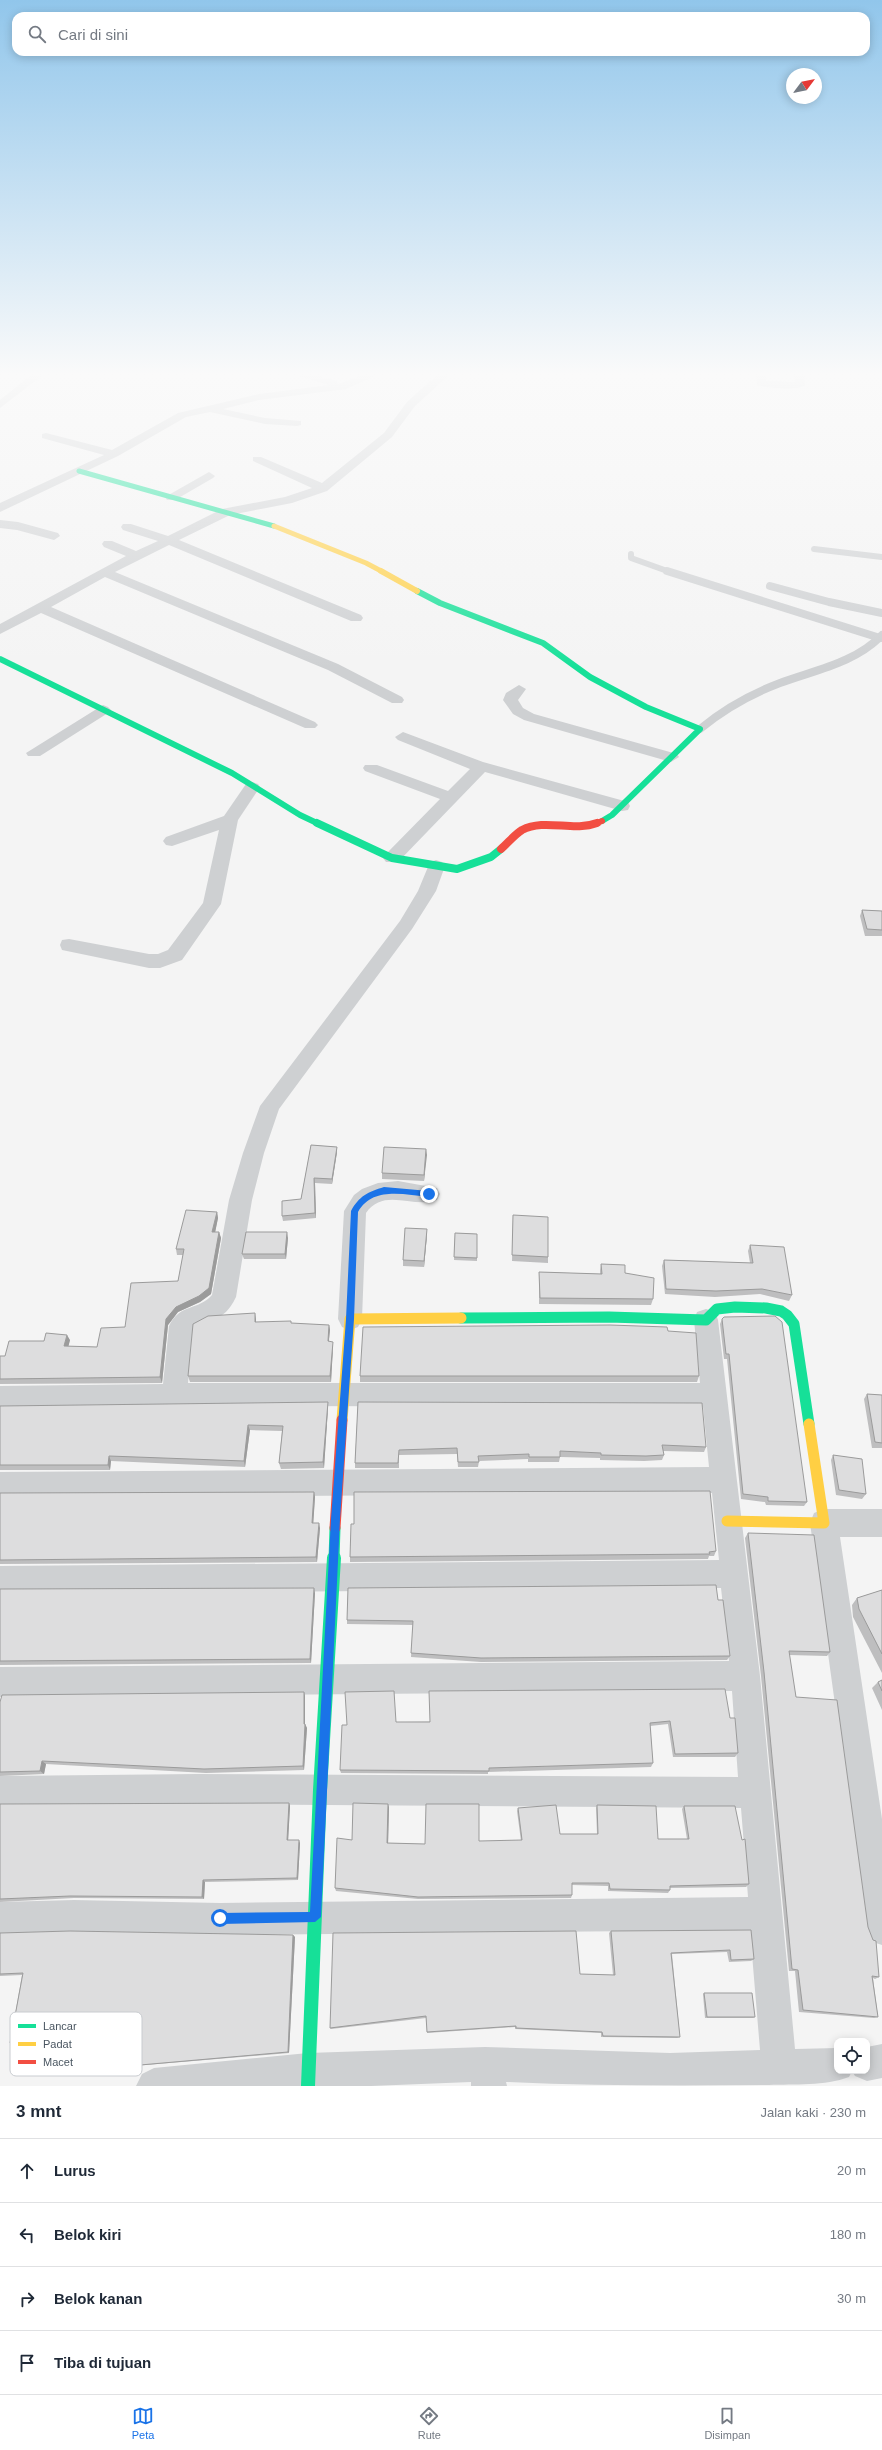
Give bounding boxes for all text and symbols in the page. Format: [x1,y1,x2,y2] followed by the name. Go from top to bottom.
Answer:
[12,12,870,56] search box
[26,23,48,45] icon: search
[58,26,128,43] text: Cari di sini
[786,68,822,104] north arrow
[420,1185,438,1203] route end
[211,1909,229,1927] route start
[10,2012,142,2076] legend
[43,2020,77,2032] text: Lancar
[43,2038,72,2050] text: Padat
[834,2038,870,2074] map controls
[834,2038,870,2074] button: locate
[43,2056,73,2068] text: Macet
[16,2102,61,2121] text: 3 mnt
[761,2105,866,2120] text: Jalan kaki · 230 m
[16,2160,38,2182] icon: ahead
[54,2162,96,2179] text: Lurus
[837,2163,866,2178] text: 20 m
[16,2224,38,2246] icon: left
[54,2226,122,2243] text: Belok kiri
[830,2227,866,2242] text: 180 m
[16,2288,38,2310] icon: right
[54,2290,142,2307] text: Belok kanan
[837,2291,866,2306] text: 30 m
[16,2352,38,2374] icon: arrive
[54,2354,151,2371] text: Tiba di tujuan
[132,2405,154,2441] tab: Peta
[418,2405,441,2441] tab: Rute
[704,2405,750,2441] tab: Disimpan

